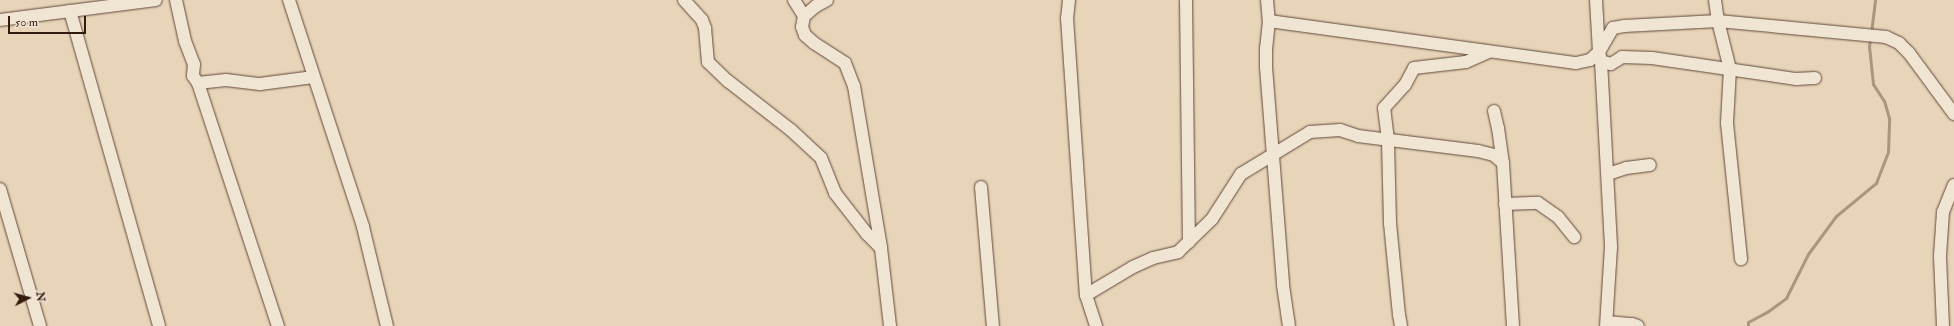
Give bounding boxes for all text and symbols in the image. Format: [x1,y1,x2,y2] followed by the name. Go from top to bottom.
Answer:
[10,8,88,34] scale bar
[15,15,38,30] text: 50 m
[8,278,48,318] north arrow
[33,291,47,302] text: N

